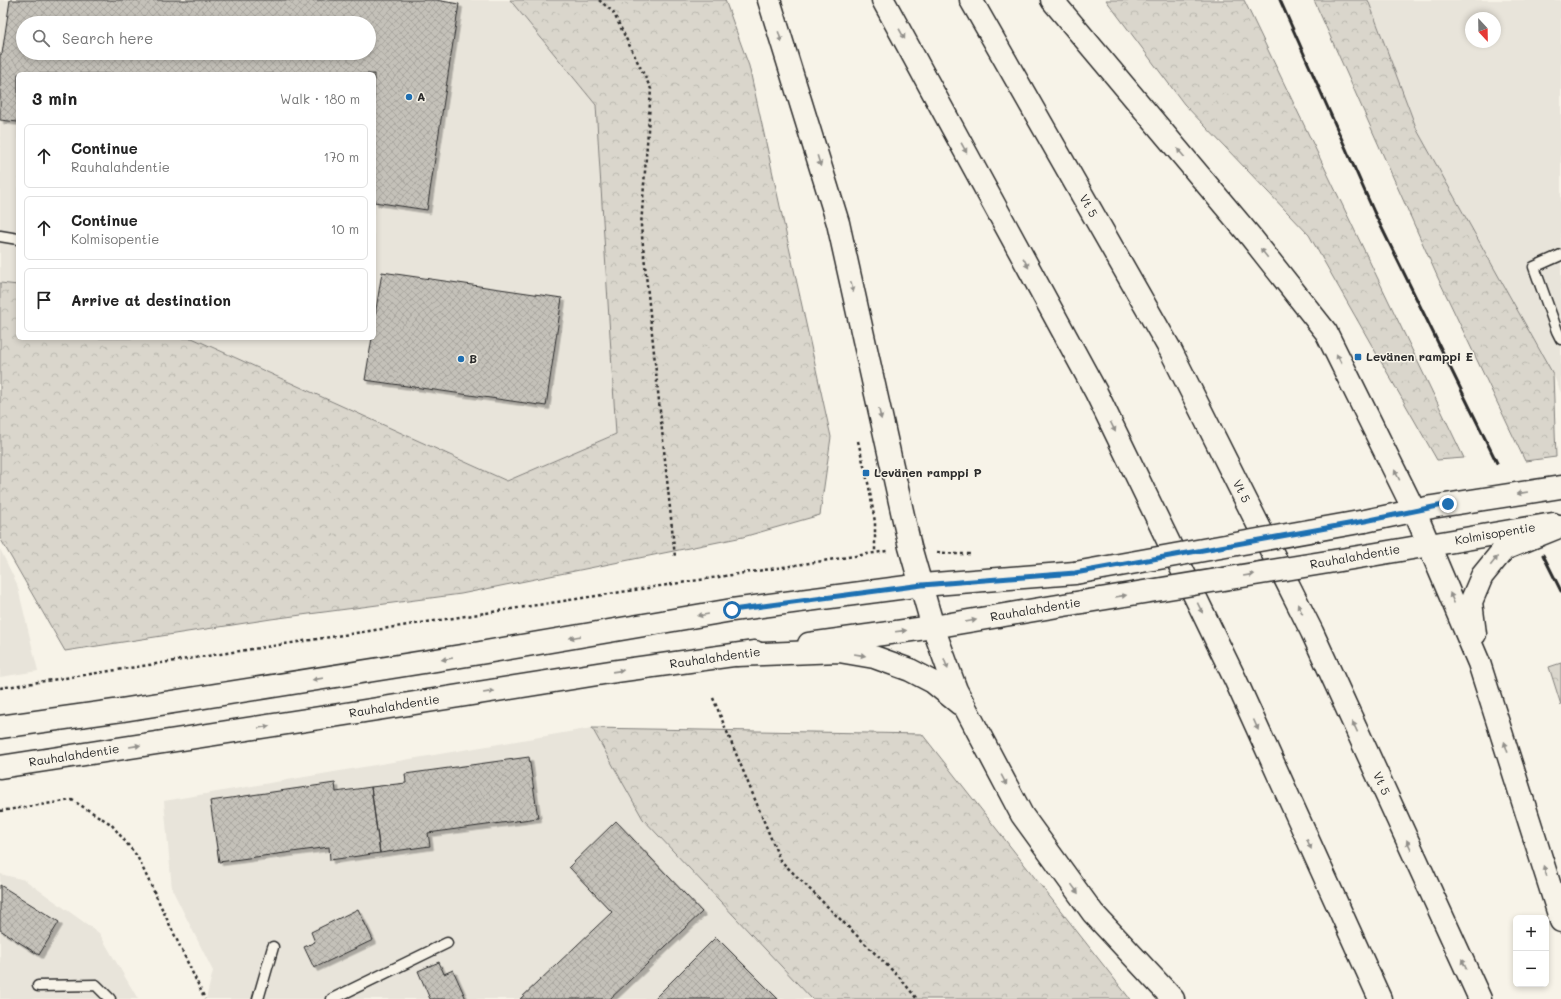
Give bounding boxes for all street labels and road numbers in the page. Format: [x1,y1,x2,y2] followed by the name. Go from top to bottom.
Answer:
[1076,191,1102,220] street label: Vt 5
[1230,477,1255,505] street label: Vt 5
[1453,518,1537,548] street label: Kolmisopentie
[1308,540,1401,572] street label: Rauhalahdentie
[989,593,1082,624] street label: Rauhalahdentie
[669,643,761,671] street label: Rauhalahdentie
[348,690,441,720] street label: Rauhalahdentie
[28,740,120,769] street label: Rauhalahdentie
[1370,769,1395,797] street label: Vt 5

